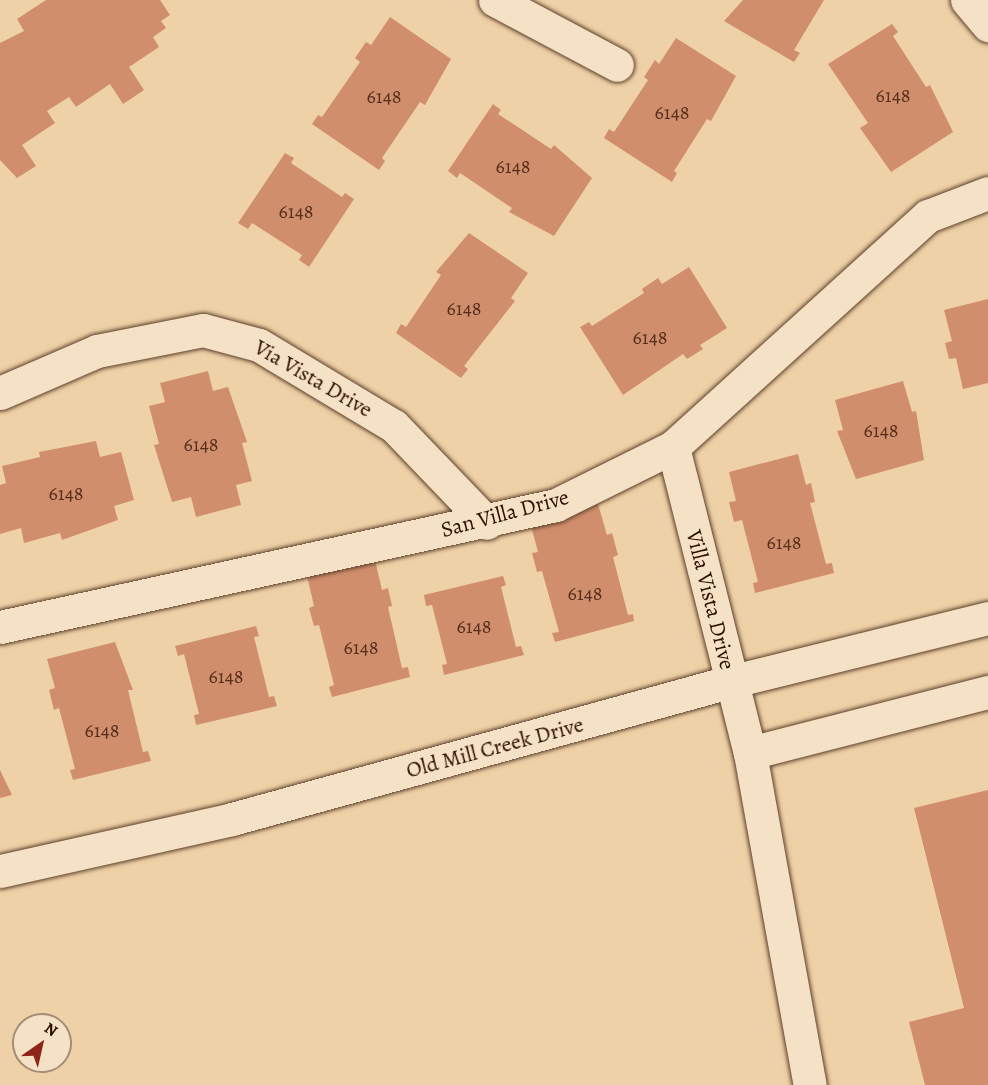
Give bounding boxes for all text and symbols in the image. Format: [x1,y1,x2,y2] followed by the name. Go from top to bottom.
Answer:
[876,83,910,107] house number: 6148
[367,84,401,108] house number: 6148
[655,100,689,124] house number: 6148
[496,154,530,178] house number: 6148
[279,199,313,223] house number: 6148
[447,296,481,320] house number: 6148
[633,325,667,349] house number: 6148
[249,335,377,423] street label: Via Vista Drive
[864,418,898,442] house number: 6148
[184,432,218,456] house number: 6148
[49,481,83,505] house number: 6148
[438,484,572,544] street label: San Villa Drive
[680,527,740,673] street label: Villa Vista Drive
[767,530,801,554] house number: 6148
[568,581,602,605] house number: 6148
[457,614,491,638] house number: 6148
[344,635,378,659] house number: 6148
[209,664,243,688] house number: 6148
[403,712,587,784] street label: Old Mill Creek Drive
[85,718,119,742] house number: 6148
[12,1013,72,1073] north arrow
[40,1017,62,1042] text: N

